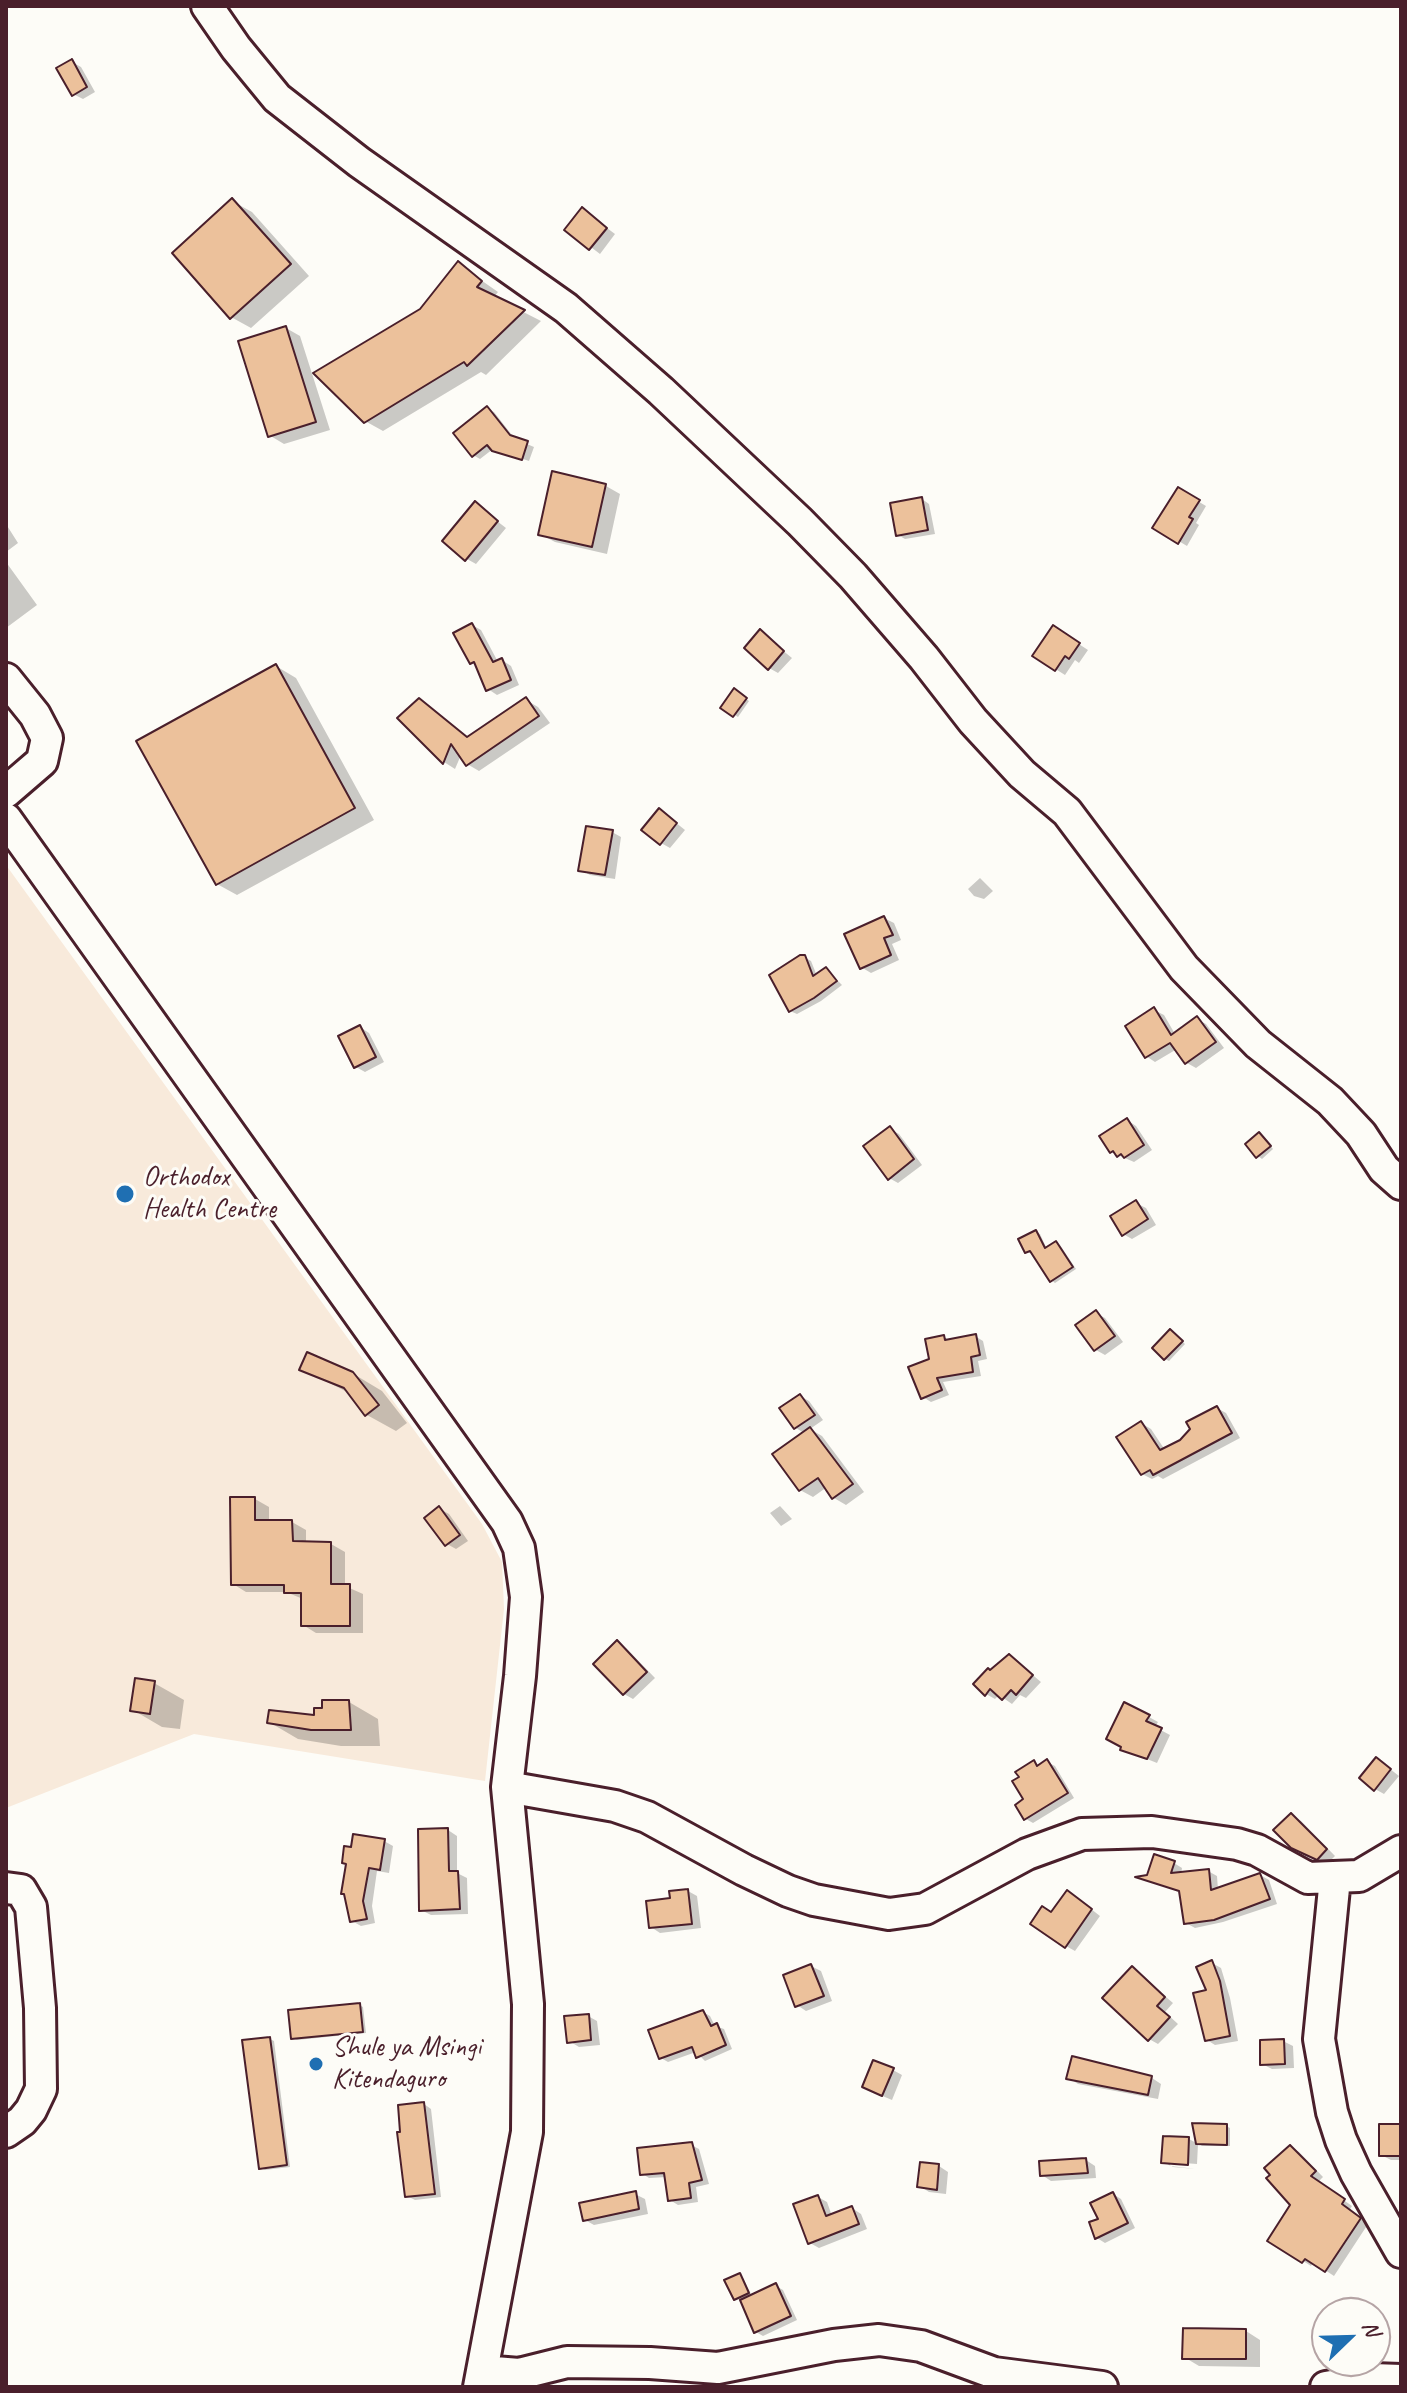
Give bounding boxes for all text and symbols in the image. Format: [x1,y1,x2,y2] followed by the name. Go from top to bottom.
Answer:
[143,1161,276,1227] place label: Orthodox Health Centre
[114,1183,136,1205] marker: Orthodox Health Centre
[332,2031,481,2097] place label: Shule ya Msingi Kitendaguro
[307,2055,325,2073] marker: Shule ya Msingi Kitendaguro
[1311,2297,1391,2377] north arrow
[1356,2317,1387,2340] text: N

